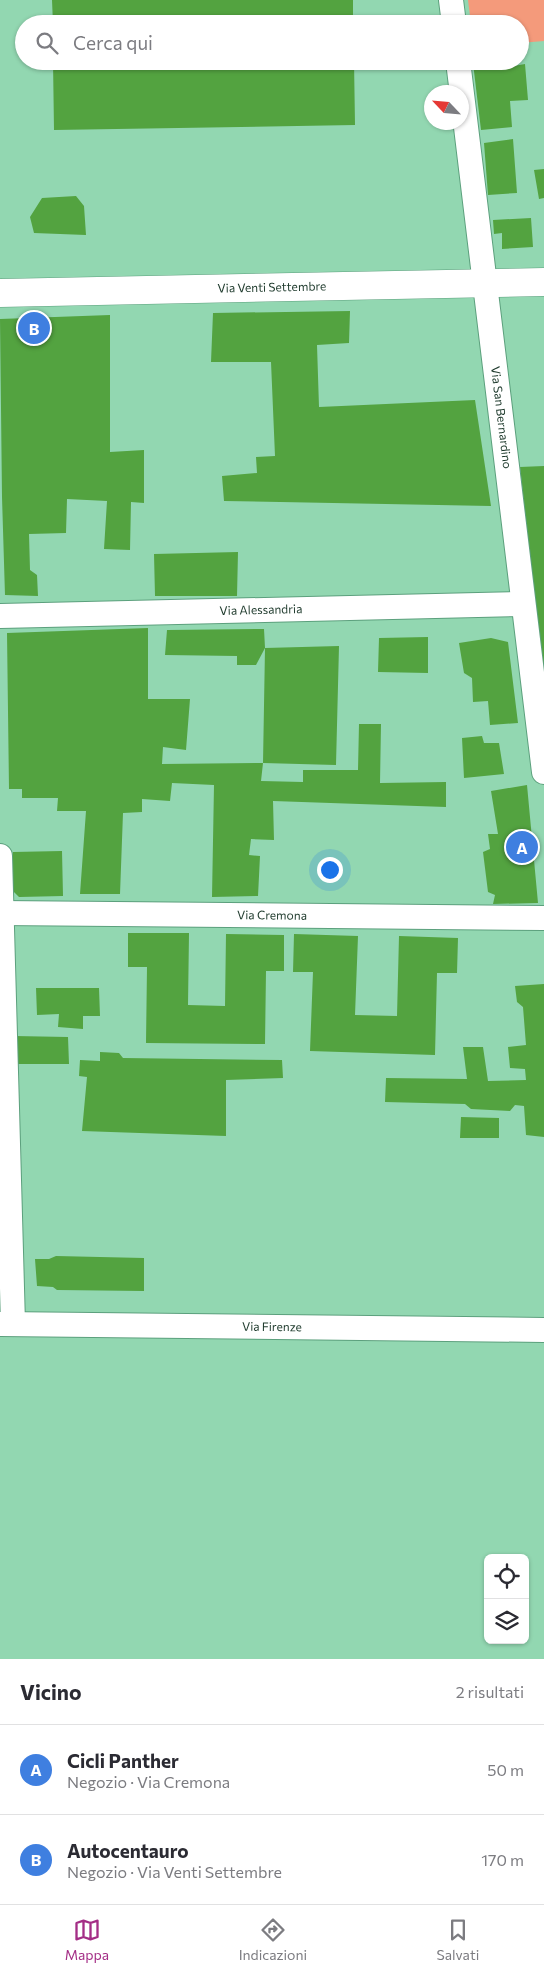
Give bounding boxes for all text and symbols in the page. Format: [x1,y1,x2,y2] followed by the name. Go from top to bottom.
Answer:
[15,15,529,70] search box
[33,29,61,57] icon: search
[73,31,153,54] text: Cerca qui
[424,85,469,130] north arrow
[217,278,326,295] street label: Via Venti Settembre
[18,309,50,347] pin: B
[489,365,515,469] street label: Via San Bernardino
[219,601,302,617] street label: Via Alessandria
[506,828,538,866] pin: A
[317,857,343,883] your location
[237,907,307,922] street label: Via Cremona
[242,1319,302,1333] street label: Via Firenze
[484,1554,529,1644] map controls
[484,1554,529,1599] button: locate
[484,1599,529,1644] button: layers
[20,1679,81,1704] text: Vicino
[456,1682,524,1701] text: 2 risultati
[67,1749,179,1772] text: Cicli Panther
[30,1760,42,1779] text: A
[487,1760,524,1779] text: 50 m
[67,1772,230,1791] text: Negozio · Via Cremona
[67,1839,189,1862] text: Autocentauro
[31,1850,41,1869] text: B
[481,1850,524,1869] text: 170 m
[67,1862,282,1881] text: Negozio · Via Venti Settembre
[65,1916,109,1963] tab: Mappa
[239,1916,307,1963] tab: Indicazioni
[436,1916,479,1963] tab: Salvati

